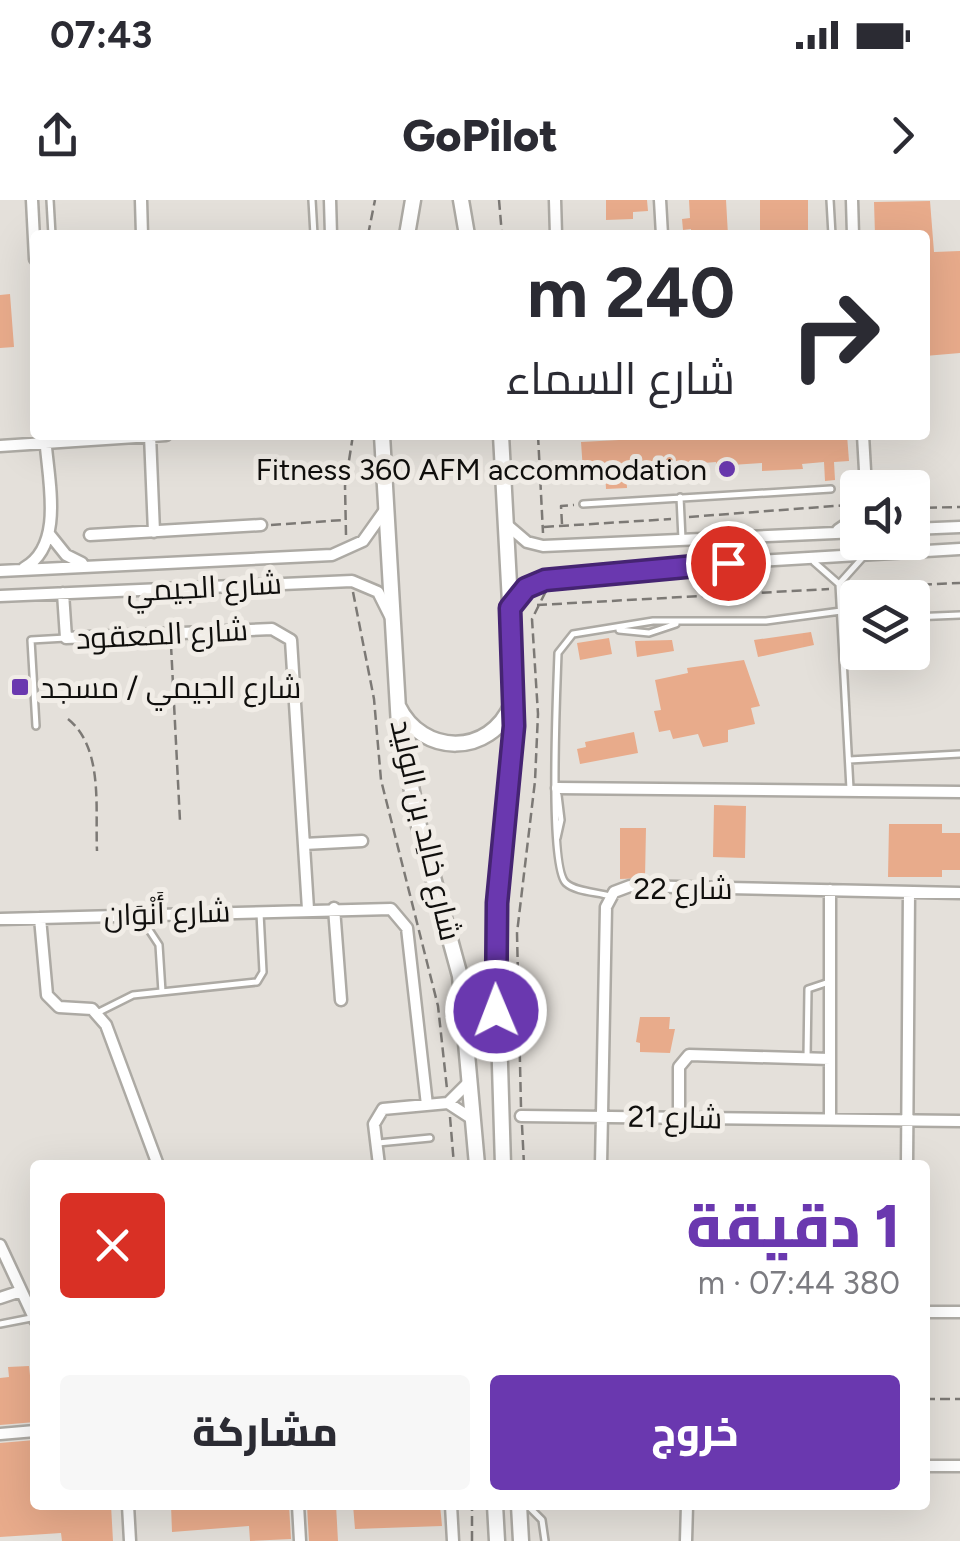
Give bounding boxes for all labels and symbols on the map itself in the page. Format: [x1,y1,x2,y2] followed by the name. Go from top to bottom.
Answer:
[256,451,707,488] place label: Fitness 360 AFM accommodation
[716,458,738,480] marker: Fitness 360 AFM accommodation
[686,521,771,606] pin
[125,564,283,615] street label: شارع الجيمي
[75,611,249,659] street label: شارع المعقود
[40,669,301,711] place label: شارع الجيمي / مسجد
[9,676,31,698] marker: شارع الجيمي / مسجد
[381,716,469,945] street label: شارع خالِد بن الوليد
[633,870,733,909] street label: شارع 22
[103,890,231,936] street label: شارع أَنْوَان
[444,959,548,1063] position arrow
[627,1098,723,1138] street label: شارع 21

